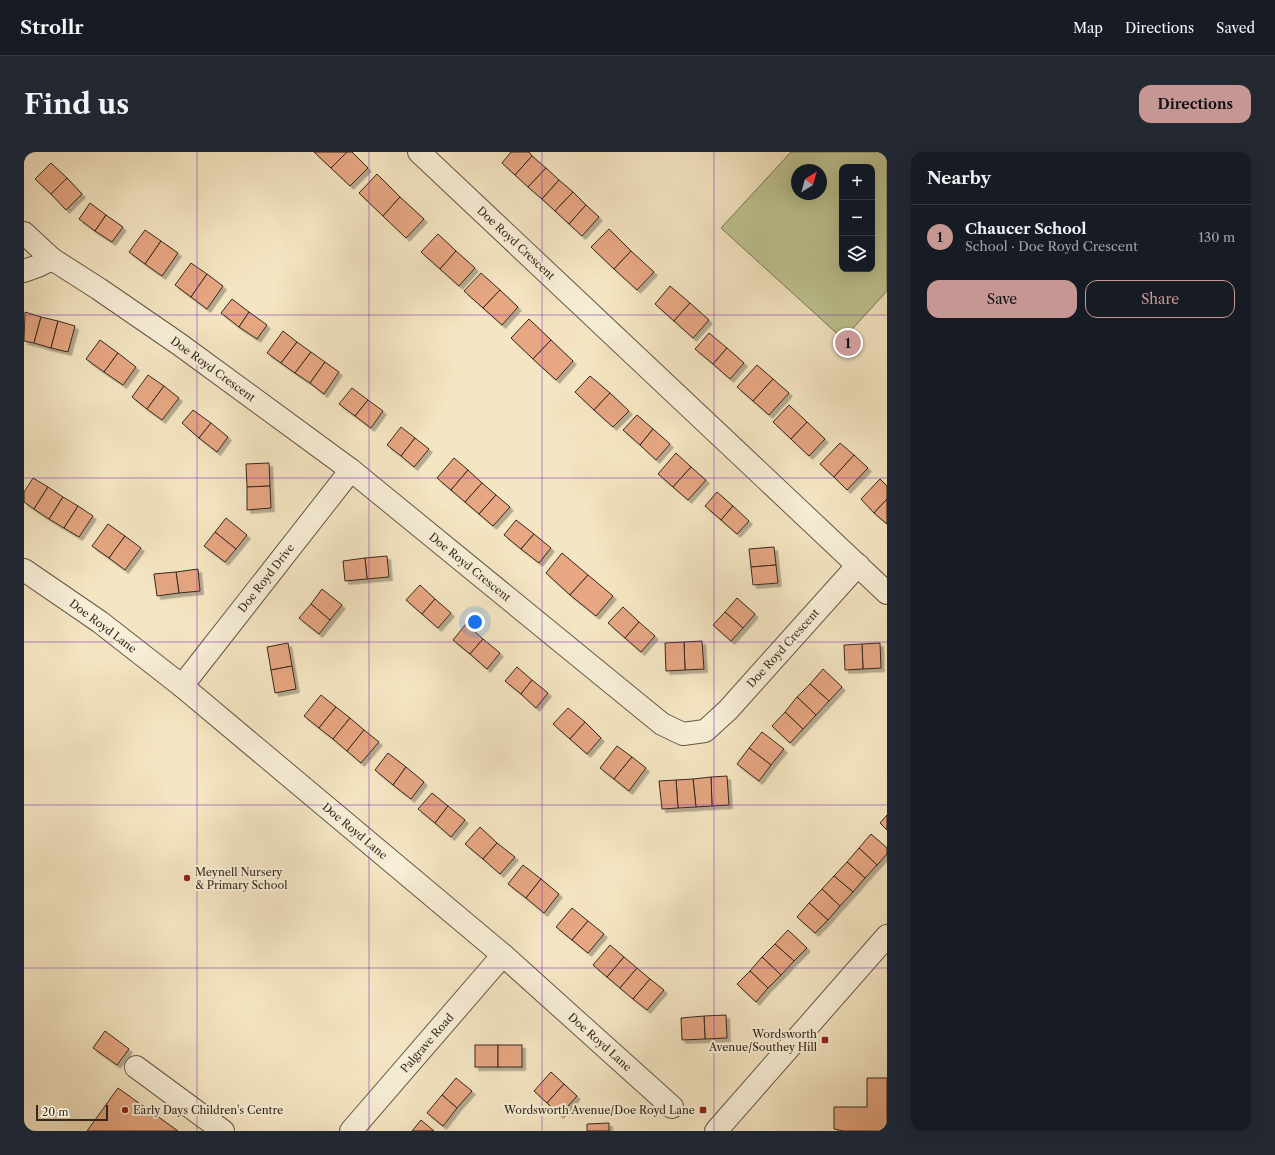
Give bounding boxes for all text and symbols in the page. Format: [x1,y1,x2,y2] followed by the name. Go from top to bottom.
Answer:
[20,16,84,39] text: Strollr
[1073,19,1103,37] text: Map
[1125,19,1194,37] text: Directions
[1216,19,1255,37] text: Saved
[1139,85,1251,123] button: Directions
[24,87,129,121] text: Find us
[791,164,827,200] north arrow
[839,164,875,272] map controls
[839,164,875,200] button: +
[927,168,991,188] text: Nearby
[839,200,875,236] button: −
[474,203,558,283] street label: Doe Royd Crescent
[965,219,1087,238] text: Chaucer School
[937,229,943,245] text: 1
[1199,229,1235,245] text: 130 m
[839,236,875,272] button: layers
[965,238,1138,254] text: School · Doe Royd Crescent
[927,280,1077,318] button: Save
[1085,280,1235,318] button: Share
[835,328,861,358] pin: 1
[168,334,258,404] street label: Doe Royd Crescent
[426,530,514,604] street label: Doe Royd Crescent
[235,541,297,615] street label: Doe Royd Drive
[67,596,139,656] street label: Doe Royd Lane
[744,606,822,690] street label: Doe Royd Crescent
[465,612,485,632] your location
[320,800,390,862] street label: Doe Royd Lane
[195,865,288,892] place label: Meynell Nursery & Primary School
[182,873,192,883] marker: Meynell Nursery & Primary School
[397,1010,457,1076] street label: Palgrave Road
[565,1010,635,1074] street label: Doe Royd Lane
[708,1027,818,1054] place label: Wordsworth Avenue/Southey Hill
[820,1035,830,1045] marker: Wordsworth Avenue/Southey Hill
[36,1103,108,1122] scale bar
[133,1103,283,1117] place label: Early Days Children's Centre
[503,1103,695,1117] place label: Wordsworth Avenue/Doe Royd Lane
[42,1105,68,1119] text: 20 m
[120,1105,130,1115] marker: Early Days Children's Centre
[698,1105,708,1115] marker: Wordsworth Avenue/Doe Royd Lane

